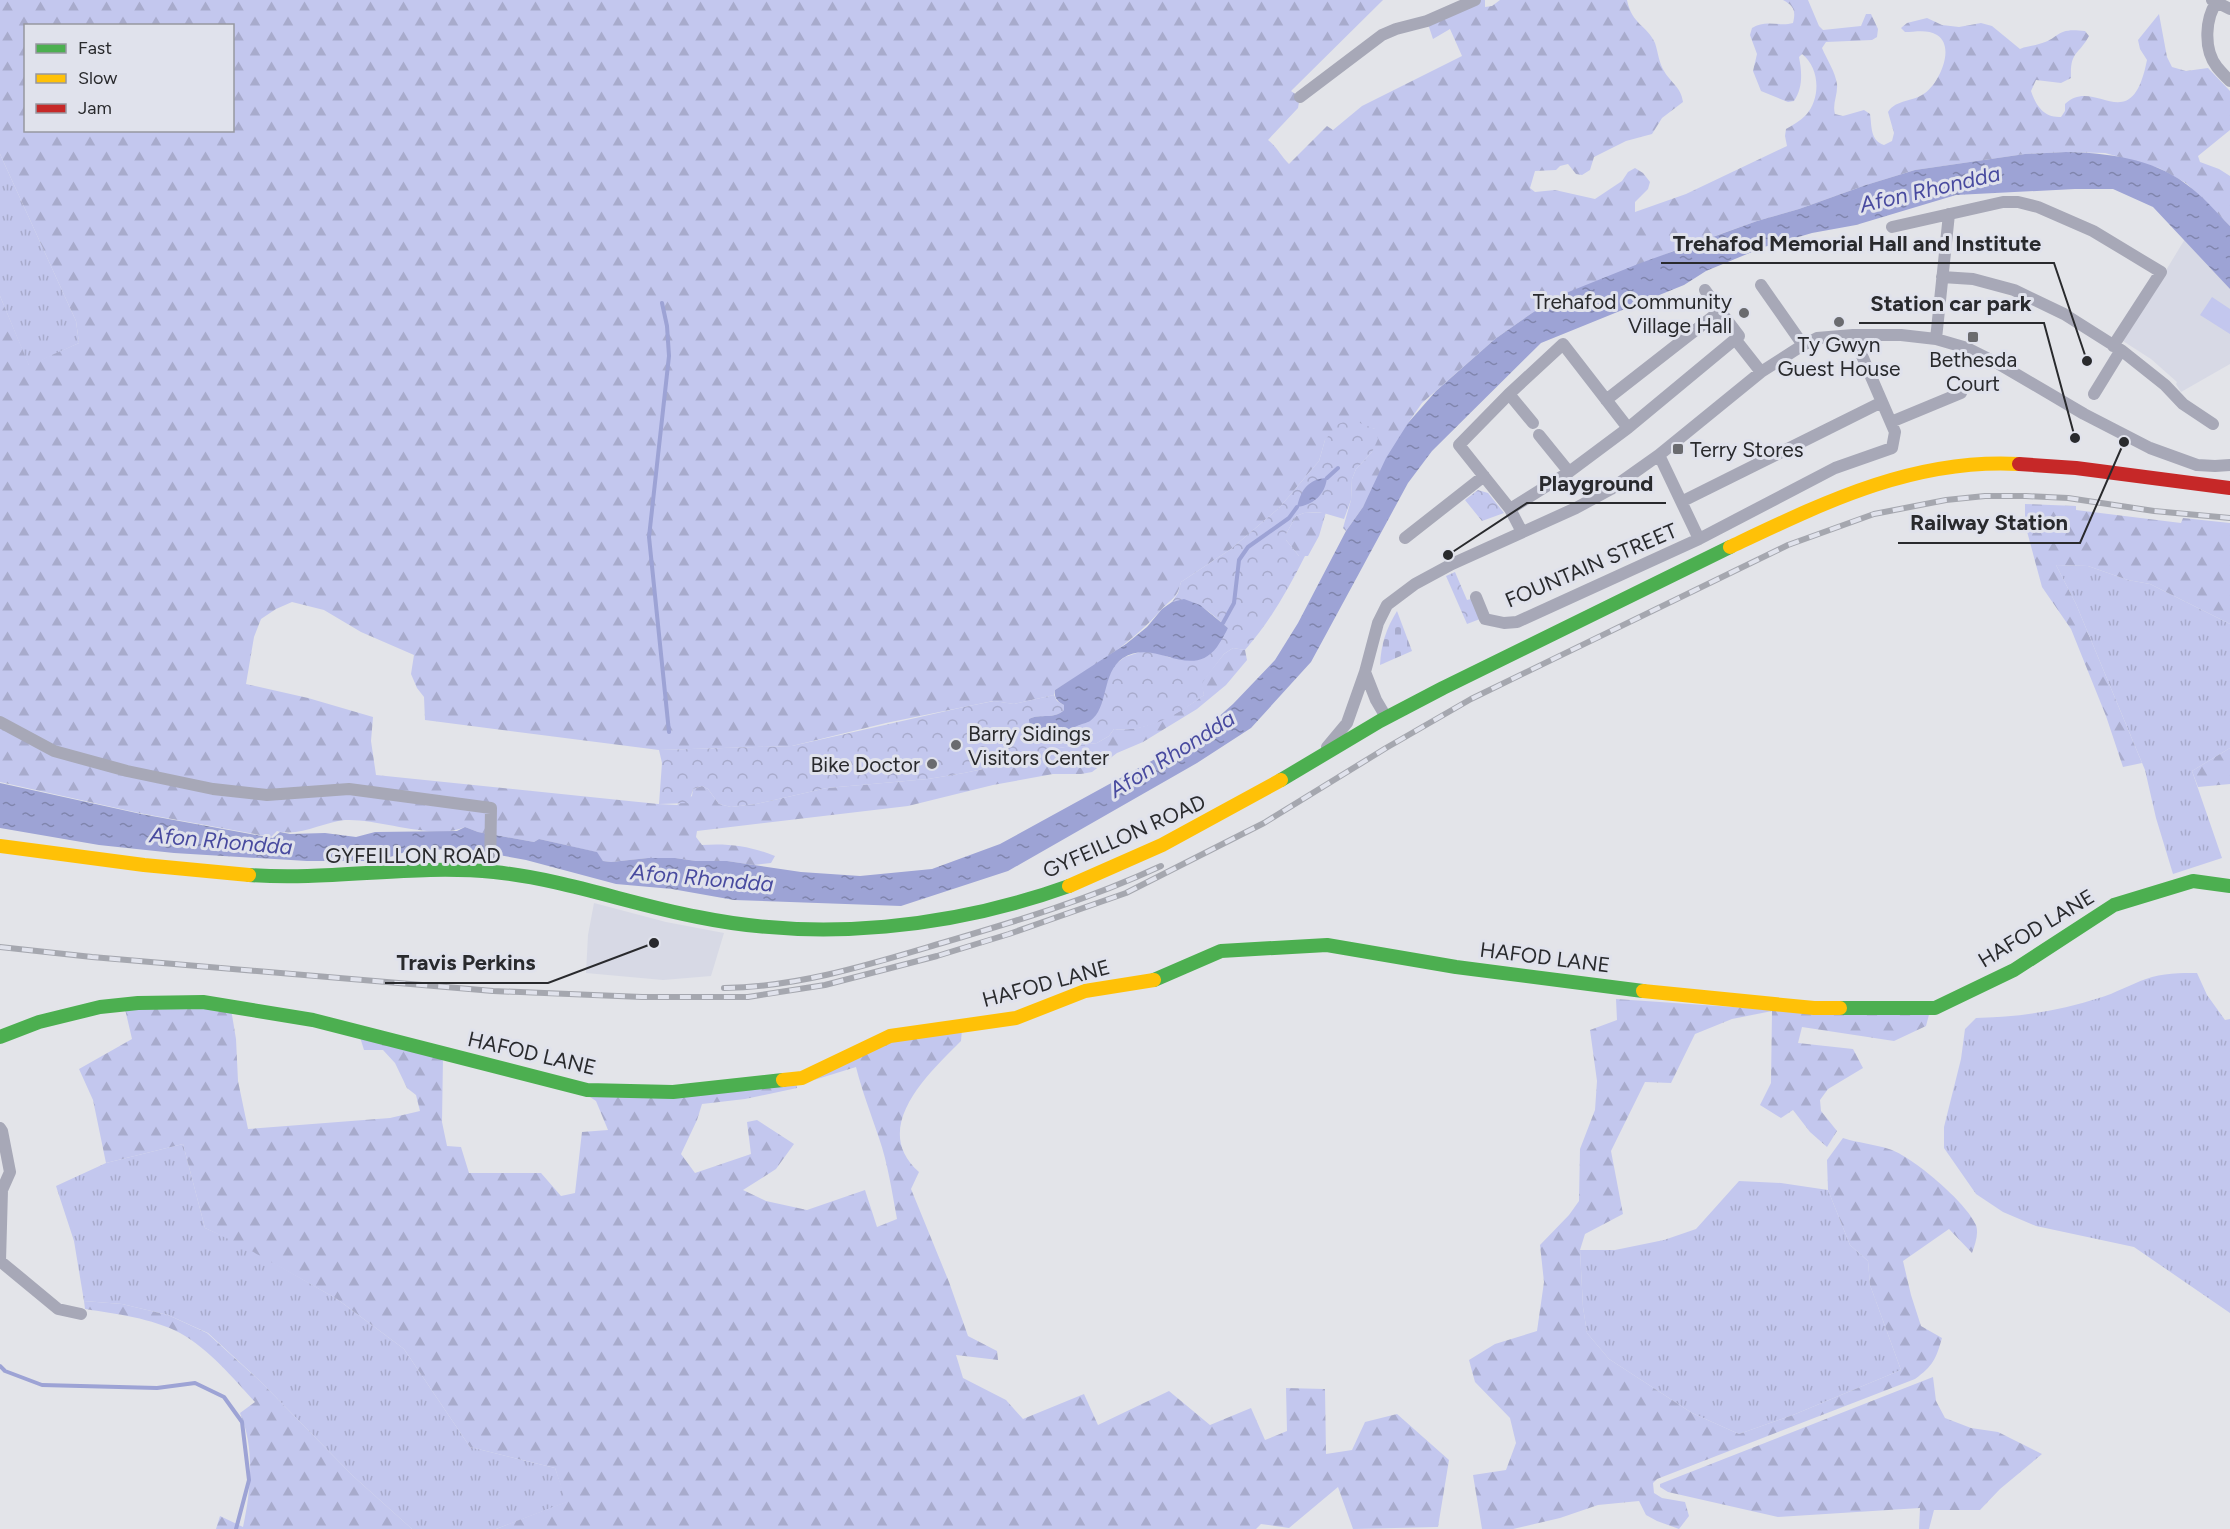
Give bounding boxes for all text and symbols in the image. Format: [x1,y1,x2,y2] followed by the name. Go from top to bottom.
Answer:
[24,24,234,132] legend
[78,37,112,59] text: Fast
[78,67,117,89] text: Slow
[78,97,112,119] text: Jam
[1856,160,2003,219] water label: Afon Rhondda
[1661,223,2054,263] callout: Trehafod Memorial Hall and Institute
[1673,230,2041,257] text: Trehafod Memorial Hall and Institute
[1859,283,2044,323] callout: Station car park
[1533,289,1732,338] place label: Trehafod Community Village Hall
[1870,290,2032,317] text: Station car park
[1737,306,1751,320] marker: Trehafod Community Village Hall
[1832,315,1846,329] marker: Ty Gwyn Guest House
[1966,330,1980,344] marker: Bethesda Court
[1778,332,1900,381] place label: Ty Gwyn Guest House
[1929,347,2017,396] place label: Bethesda Court
[1690,437,1804,462] place label: Terry Stores
[1671,442,1685,456] marker: Terry Stores
[1527,463,1666,503] callout: Playground
[1539,470,1653,497] text: Playground
[1898,503,2080,543] callout: Railway Station
[1910,509,2068,536] text: Railway Station
[1501,517,1681,613] street label: FOUNTAIN STREET
[1103,705,1240,804] water label: Afon Rhondda
[968,721,1109,770] place label: Barry Sidings Visitors Center
[949,738,963,752] marker: Barry Sidings Visitors Center
[811,752,920,777] place label: Bike Doctor
[925,757,939,771] marker: Bike Doctor
[1039,789,1209,883] street label: GYFEILLON ROAD
[147,821,294,861] water label: Afon Rhondda
[325,843,501,868] street label: GYFEILLON ROAD
[628,858,775,898] water label: Afon Rhondda
[1973,884,2099,972] street label: HAFOD LANE
[1478,937,1612,977] street label: HAFOD LANE
[385,943,548,983] callout: Travis Perkins
[396,949,536,976] text: Travis Perkins
[979,954,1113,1012] street label: HAFOD LANE
[465,1026,599,1080] street label: HAFOD LANE

